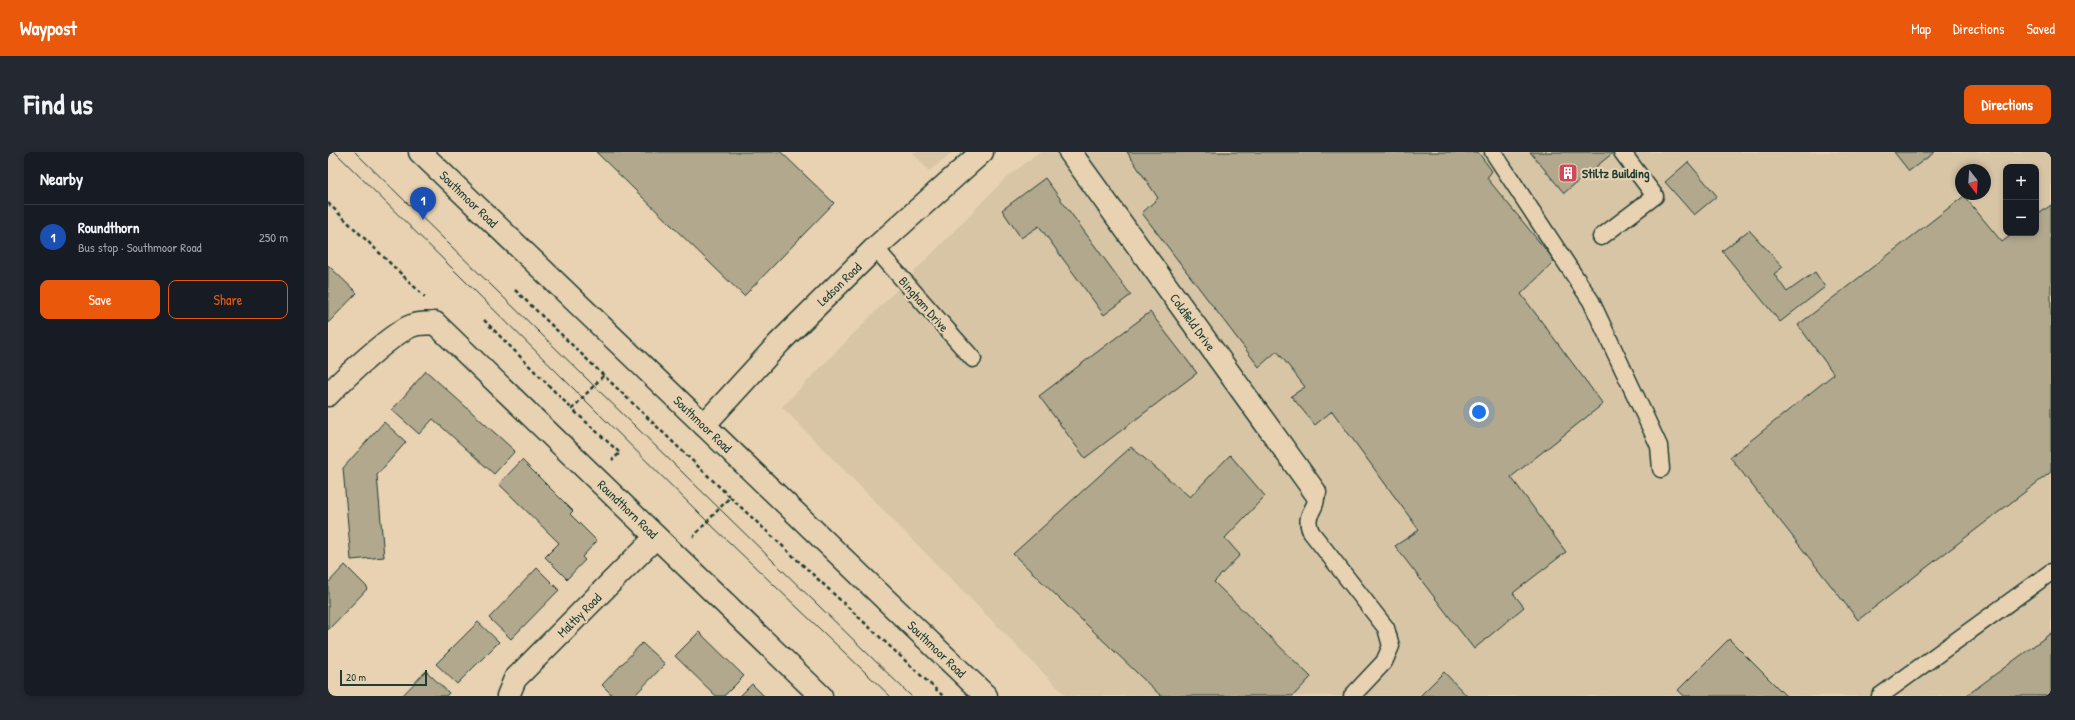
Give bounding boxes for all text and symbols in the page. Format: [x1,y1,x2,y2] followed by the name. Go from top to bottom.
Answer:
[20,15,77,41] text: Waypost
[1911,19,1931,38] text: Map
[1953,19,2004,38] text: Directions
[2026,19,2055,38] text: Saved
[24,85,93,123] text: Find us
[1964,85,2051,124] button: Directions
[1557,162,1579,184] building icon: Stiltz Building
[1582,164,1650,183] place label: Stiltz Building
[1955,164,1991,200] north arrow
[2003,164,2039,236] map controls
[2003,164,2039,200] button: +
[436,166,502,232] street label: Southmoor Road
[40,167,83,190] text: Nearby
[410,187,436,220] pin: 1
[2003,200,2039,236] button: −
[78,217,140,238] text: Roundthorn
[51,228,55,246] text: 1
[259,228,288,246] text: 250 m
[78,238,202,256] text: Bus stop · Southmoor Road
[813,258,865,310] street label: Ledson Road
[895,272,953,336] street label: Bingham Drive
[40,280,160,319] button: Save
[168,280,288,319] button: Share
[1166,290,1220,354] street label: Coldfield Drive
[670,391,736,457] street label: Southmoor Road
[1469,402,1489,422] your location
[594,476,662,542] street label: Roundthorn Road
[553,589,605,641] street label: Maltby Road
[904,616,970,682] street label: Southmoor Road
[340,668,427,687] scale bar
[346,670,366,684] text: 20 m

